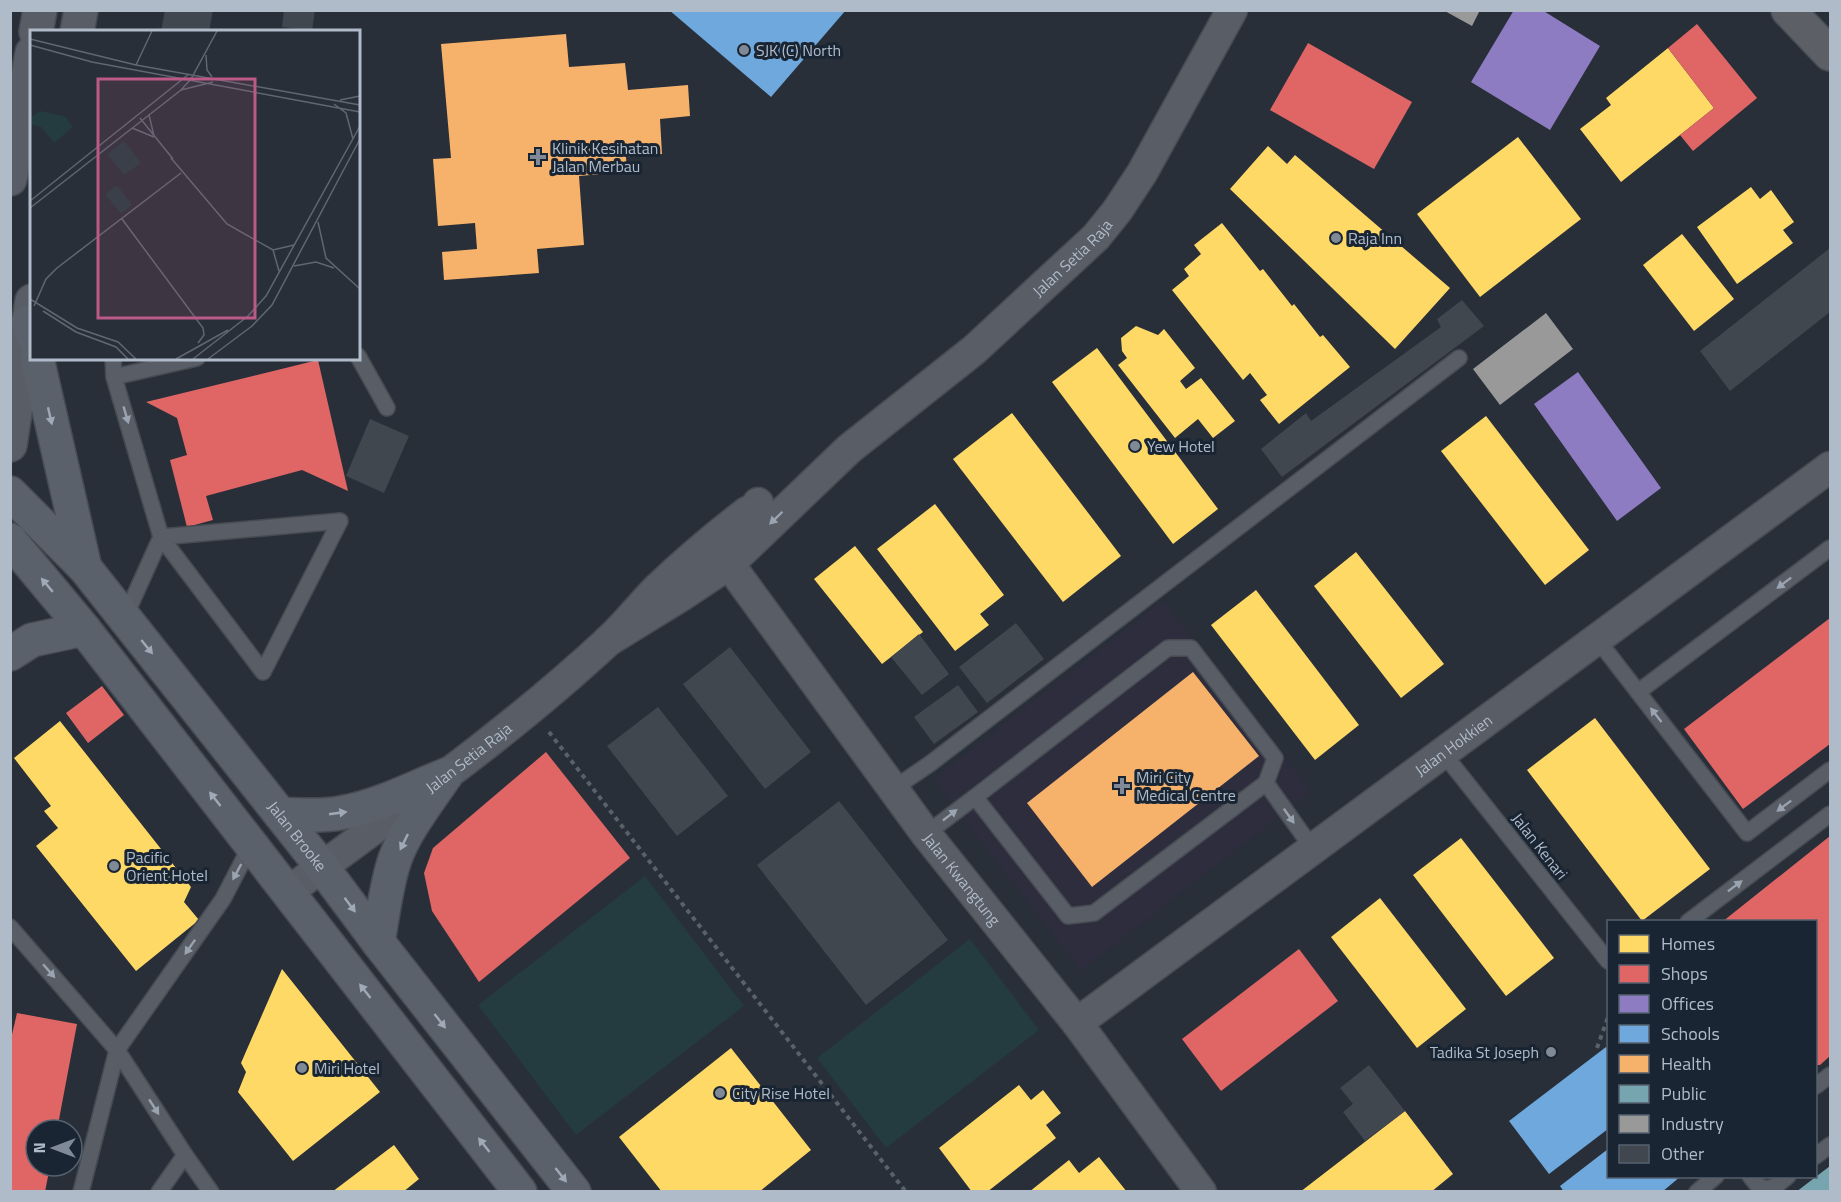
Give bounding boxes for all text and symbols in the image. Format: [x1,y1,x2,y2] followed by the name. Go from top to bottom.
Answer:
[30,30,360,360] inset map
[756,38,841,62] place label: SJK (C) North
[737,43,751,57] marker: SJK (C) North
[552,136,658,178] place label: Klinik Kesihatan Jalan Merbau
[529,148,547,166] marker: Klinik Kesihatan Jalan Merbau
[1027,214,1118,302] street label: Jalan Setia Raja
[1348,226,1402,250] place label: Raja Inn
[1329,231,1343,245] marker: Raja Inn
[45,406,55,425] one-way arrow
[122,406,131,424] one-way arrow
[1147,434,1215,458] place label: Yew Hotel
[1128,439,1142,453] marker: Yew Hotel
[770,511,784,525] one-way arrow
[1776,576,1791,588] one-way arrow
[41,578,54,593] one-way arrow
[140,639,153,655] one-way arrow
[1410,708,1497,782] street label: Jalan Hokkien
[1650,708,1662,724] one-way arrow
[420,717,517,799] street label: Jalan Setia Raja
[1136,765,1236,807] place label: Miri City Medical Centre
[1113,777,1131,795] marker: Miri City Medical Centre
[209,791,222,807] one-way arrow
[262,796,333,876] street label: Jalan Brooke
[1776,799,1792,812] one-way arrow
[1283,807,1295,823] one-way arrow
[1506,807,1574,885] street label: Jalan Kenari
[329,809,348,818] one-way arrow
[943,810,958,822] one-way arrow
[917,827,1007,931] street label: Jalan Kwangtung
[399,833,408,850] one-way arrow
[126,845,208,887] place label: Pacific Orient Hotel
[107,859,121,873] marker: Pacific Orient Hotel
[232,864,242,881] one-way arrow
[1726,880,1742,892] one-way arrow
[343,897,355,912] one-way arrow
[1607,920,1817,1178] legend
[1661,930,1715,957] text: Homes
[184,939,196,954] one-way arrow
[1661,960,1708,987] text: Shops
[42,963,55,979] one-way arrow
[359,984,371,999] one-way arrow
[1661,990,1714,1017] text: Offices
[434,1013,447,1029] one-way arrow
[1661,1020,1720,1047] text: Schools
[1430,1040,1539,1064] place label: Tadika St Joseph
[1544,1045,1558,1059] marker: Tadika St Joseph
[1661,1050,1711,1077] text: Health
[314,1056,380,1080] place label: Miri Hotel
[295,1061,309,1075] marker: Miri Hotel
[1661,1080,1707,1107] text: Public
[732,1081,830,1105] place label: City Rise Hotel
[713,1086,727,1100] marker: City Rise Hotel
[148,1099,159,1116] one-way arrow
[1661,1110,1724,1137] text: Industry
[24,1118,84,1178] north arrow
[479,1138,491,1153] one-way arrow
[1661,1140,1704,1167] text: Other
[27,1142,51,1154] text: N
[554,1167,566,1182] one-way arrow

